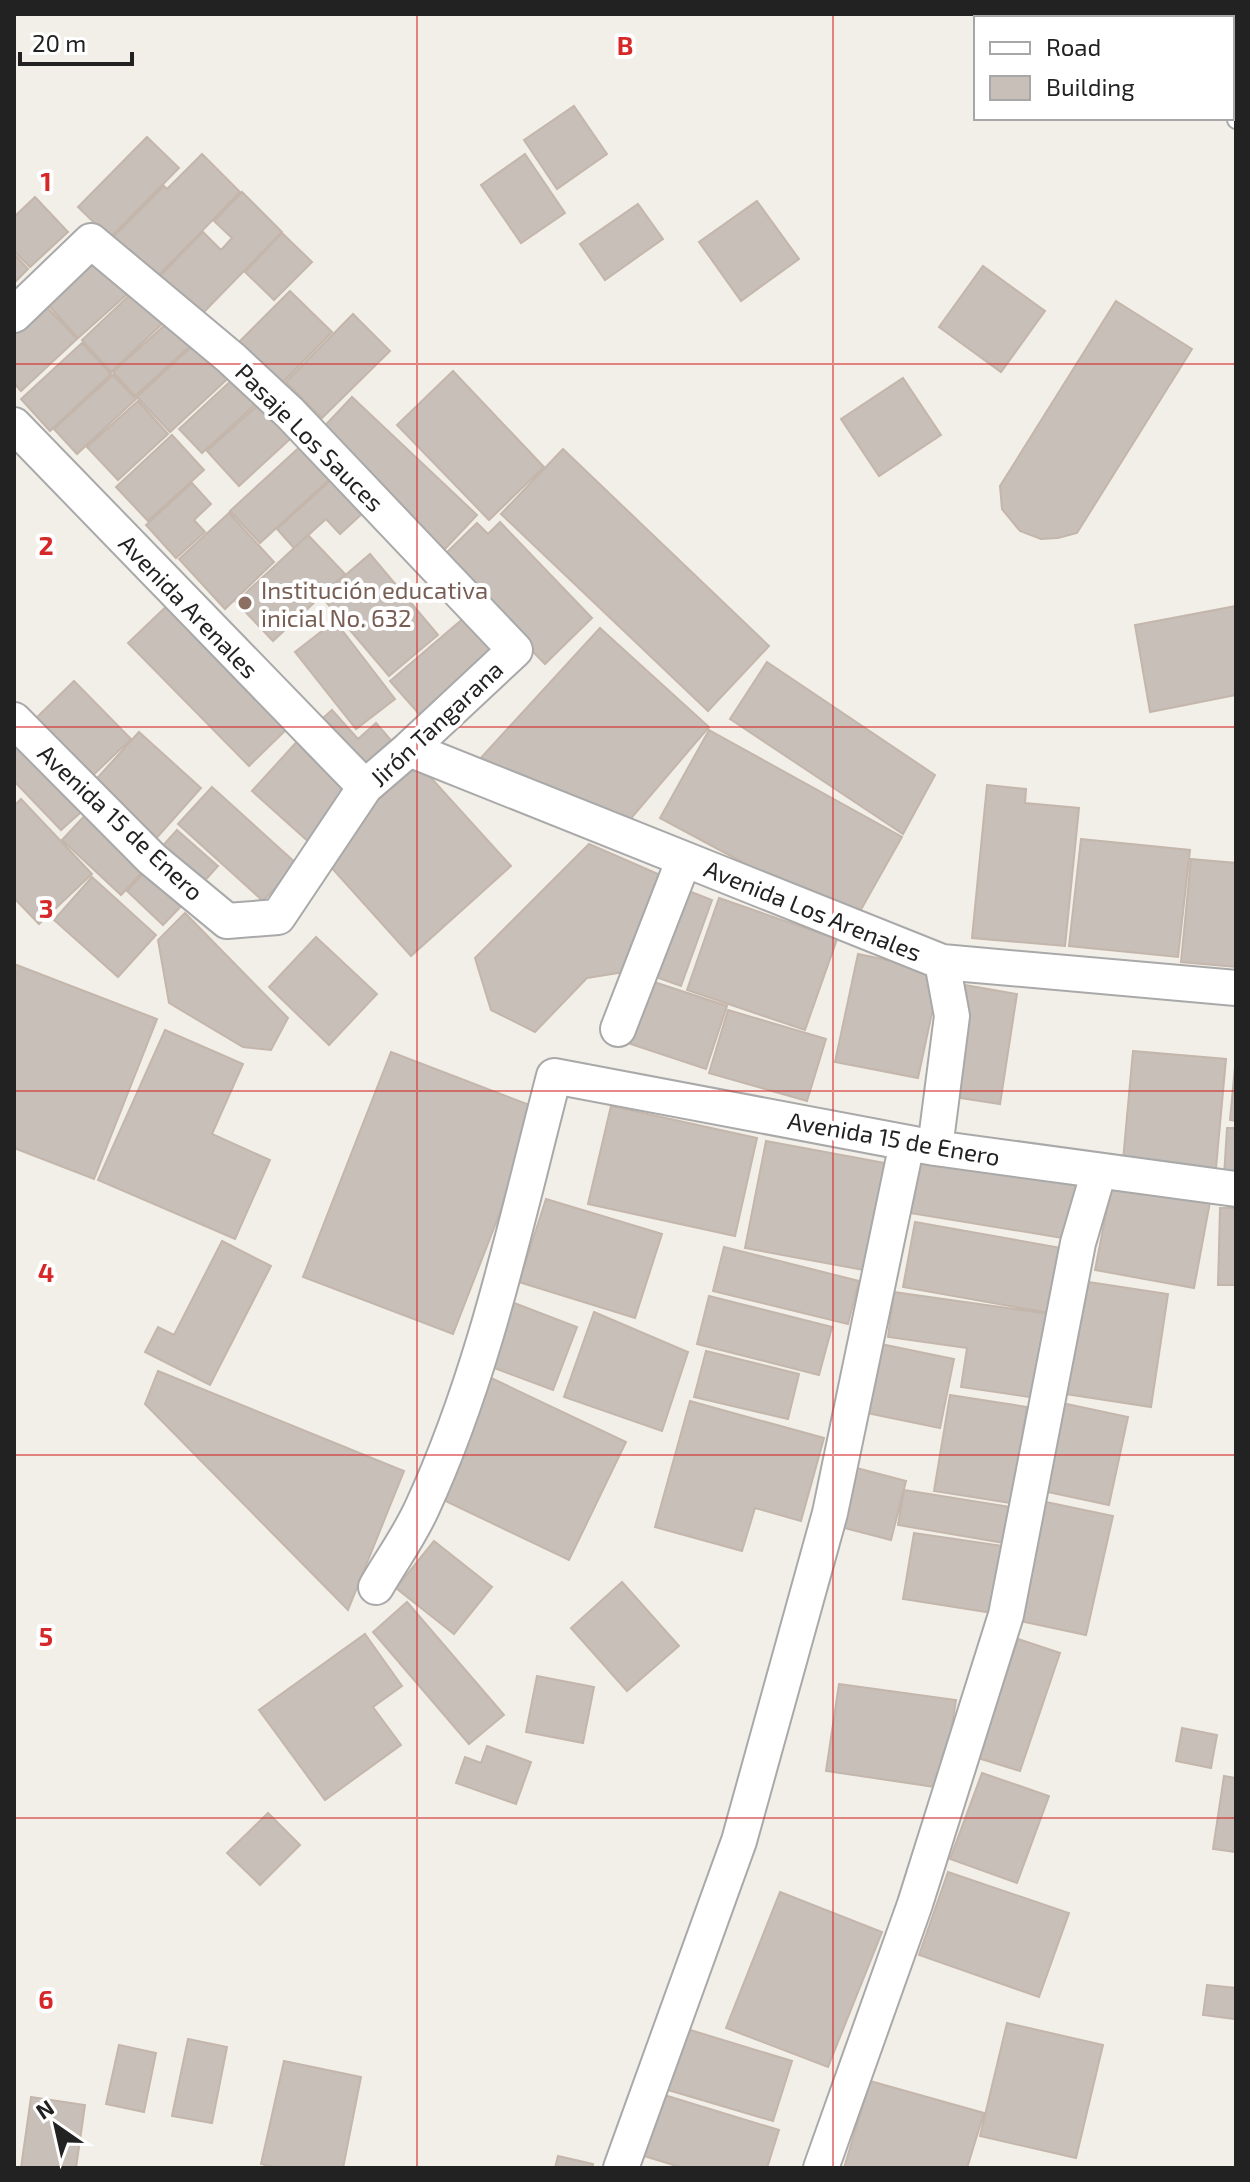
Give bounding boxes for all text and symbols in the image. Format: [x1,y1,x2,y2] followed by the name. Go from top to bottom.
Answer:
[20,16,132,66] scale bar
[974,16,1234,120] legend
[32,28,86,57] text: 20 m
[617,29,633,60] text: B
[1046,32,1101,61] text: Road
[1046,72,1135,101] text: Building
[40,165,52,196] text: 1
[230,357,390,517] street label: Pasaje Los Sauces
[113,528,265,684] street label: Avenida Arenales
[38,529,54,560] text: 2
[261,575,488,632] place label: Institución educativa inicial No. 632
[236,594,254,612] marker: Institución educativa inicial No. 632
[364,654,508,792] street label: Jirón Tangarana
[32,738,210,906] street label: Avenida 15 de Enero
[700,853,926,967] street label: Avenida Los Arenales
[39,892,53,923] text: 3
[786,1105,1002,1171] street label: Avenida 15 de Enero
[38,1256,54,1287] text: 4
[39,1620,53,1651] text: 5
[38,1983,54,2014] text: 6
[16,2086,96,2166] north arrow
[30,2093,58,2124] text: N

